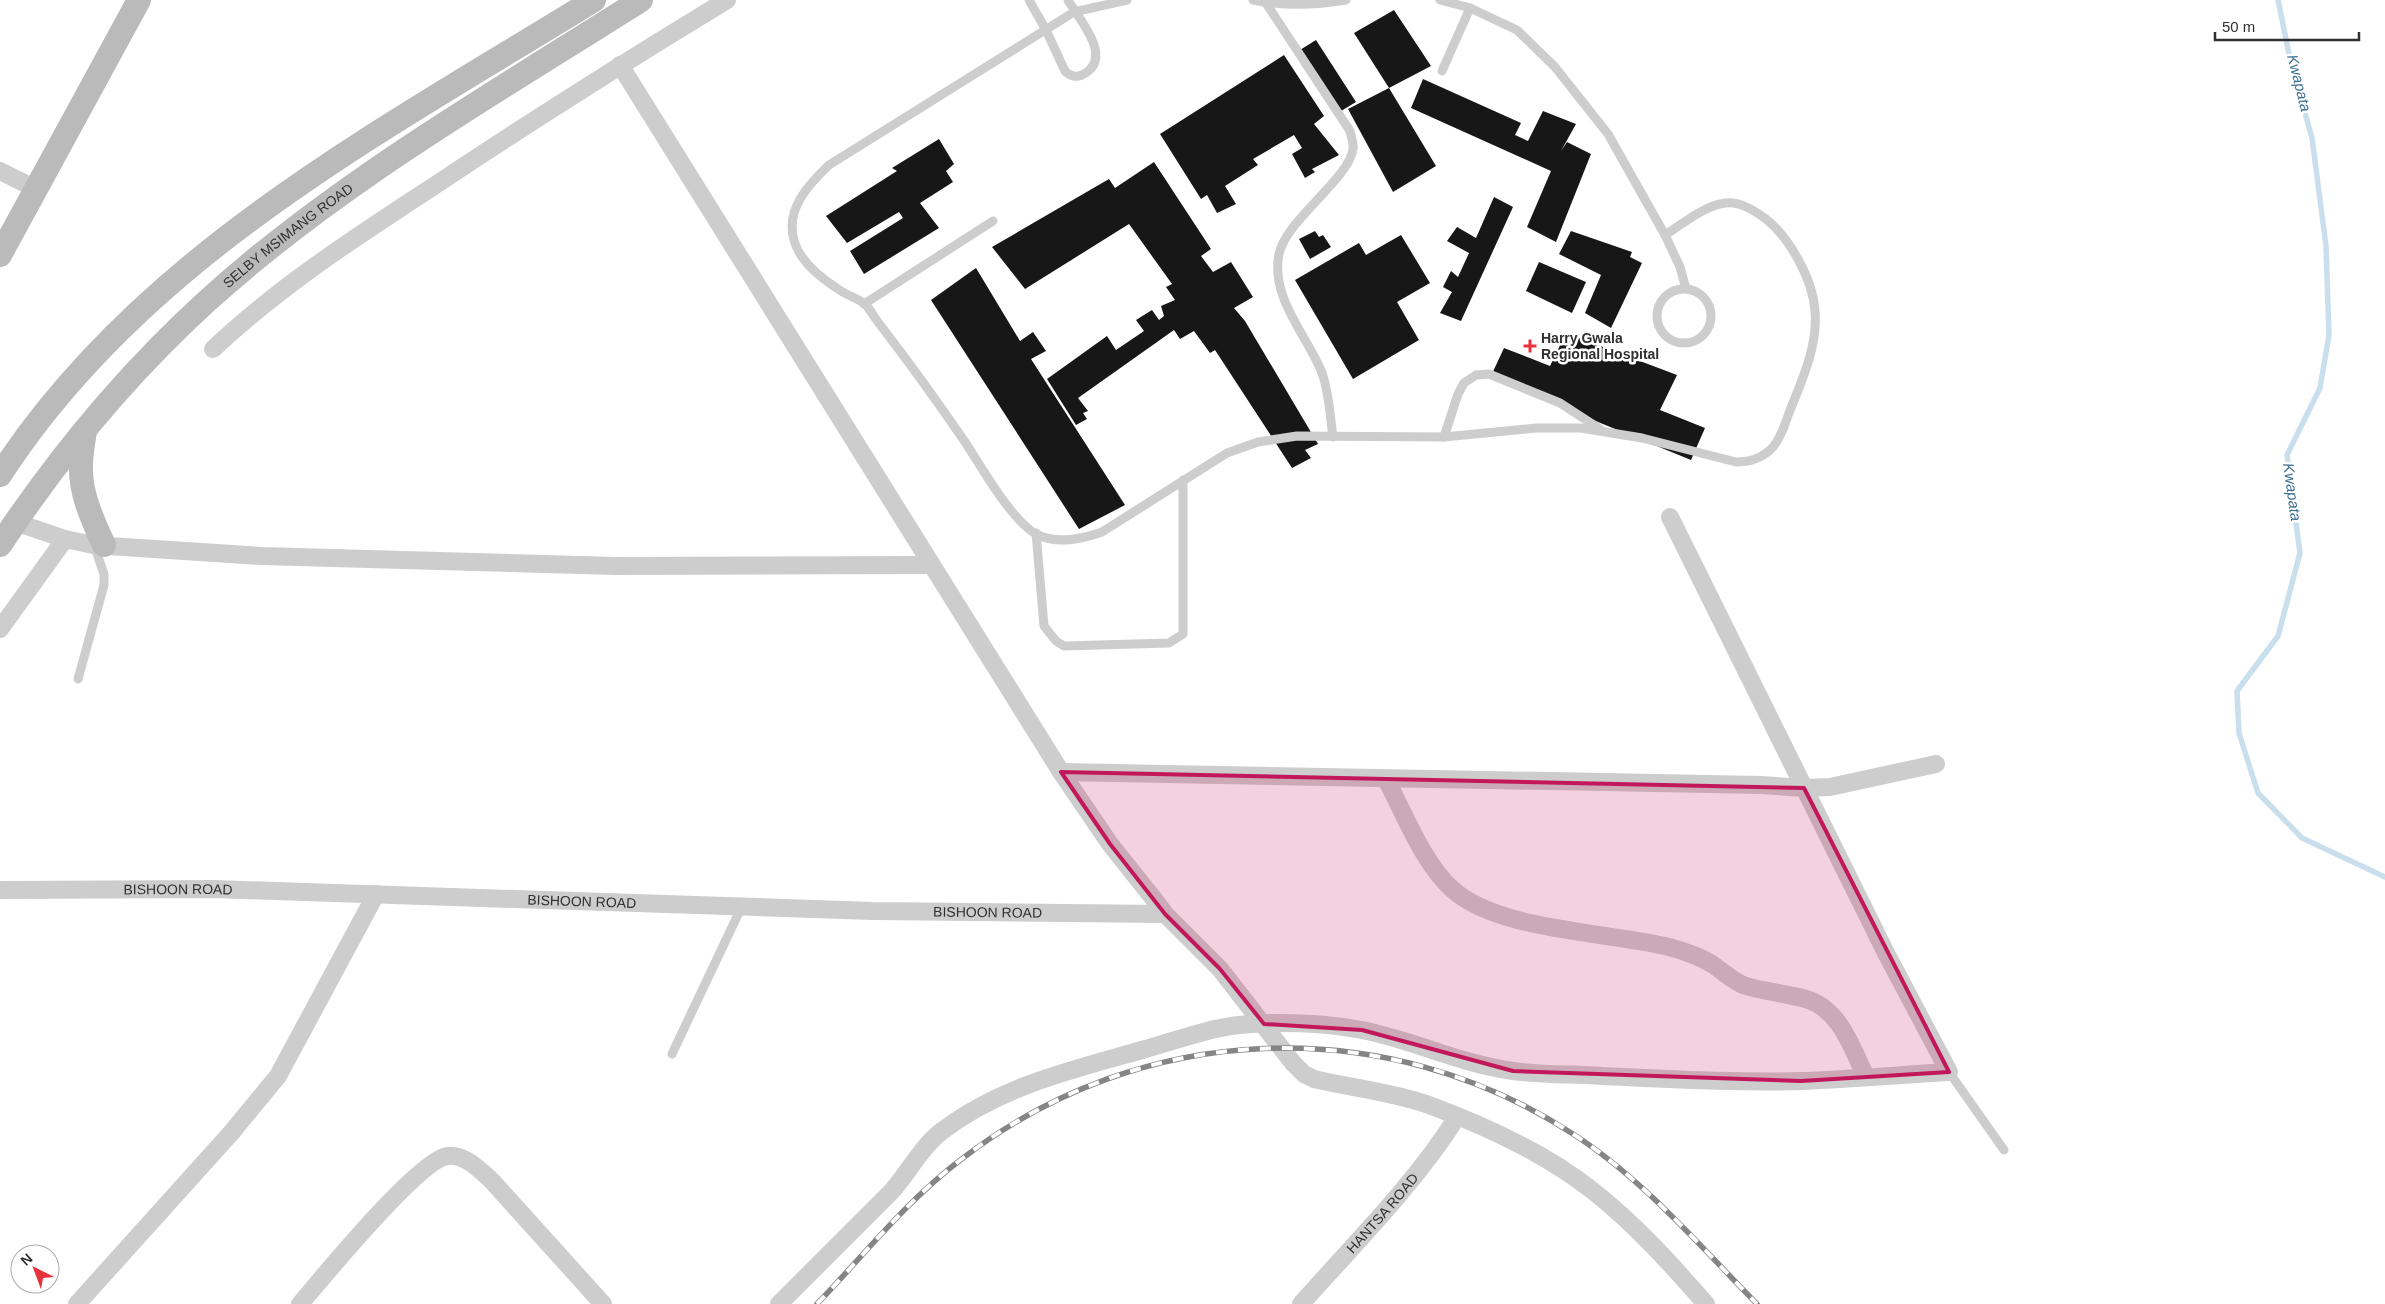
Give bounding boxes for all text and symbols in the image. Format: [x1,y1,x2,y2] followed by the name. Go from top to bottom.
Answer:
[2215,10,2359,42] scale bar
[2222,18,2255,35] text: 50 m
[2284,53,2315,113] water label: Kwapata
[220,180,356,291] street label: SELBY MSIMANG ROAD
[1541,330,1659,362] place label: Harry Gwala Regional Hospital
[1523,339,1537,353] marker: Harry Gwala Regional Hospital
[2280,462,2305,522] water label: Kwapata
[123,881,233,898] street label: BISHOON ROAD
[527,891,637,911] street label: BISHOON ROAD
[933,904,1042,921] street label: BISHOON ROAD
[1343,1170,1421,1256] street label: HANTSA ROAD
[10,1244,60,1294] north arrow
[17,1250,35,1269] text: N

